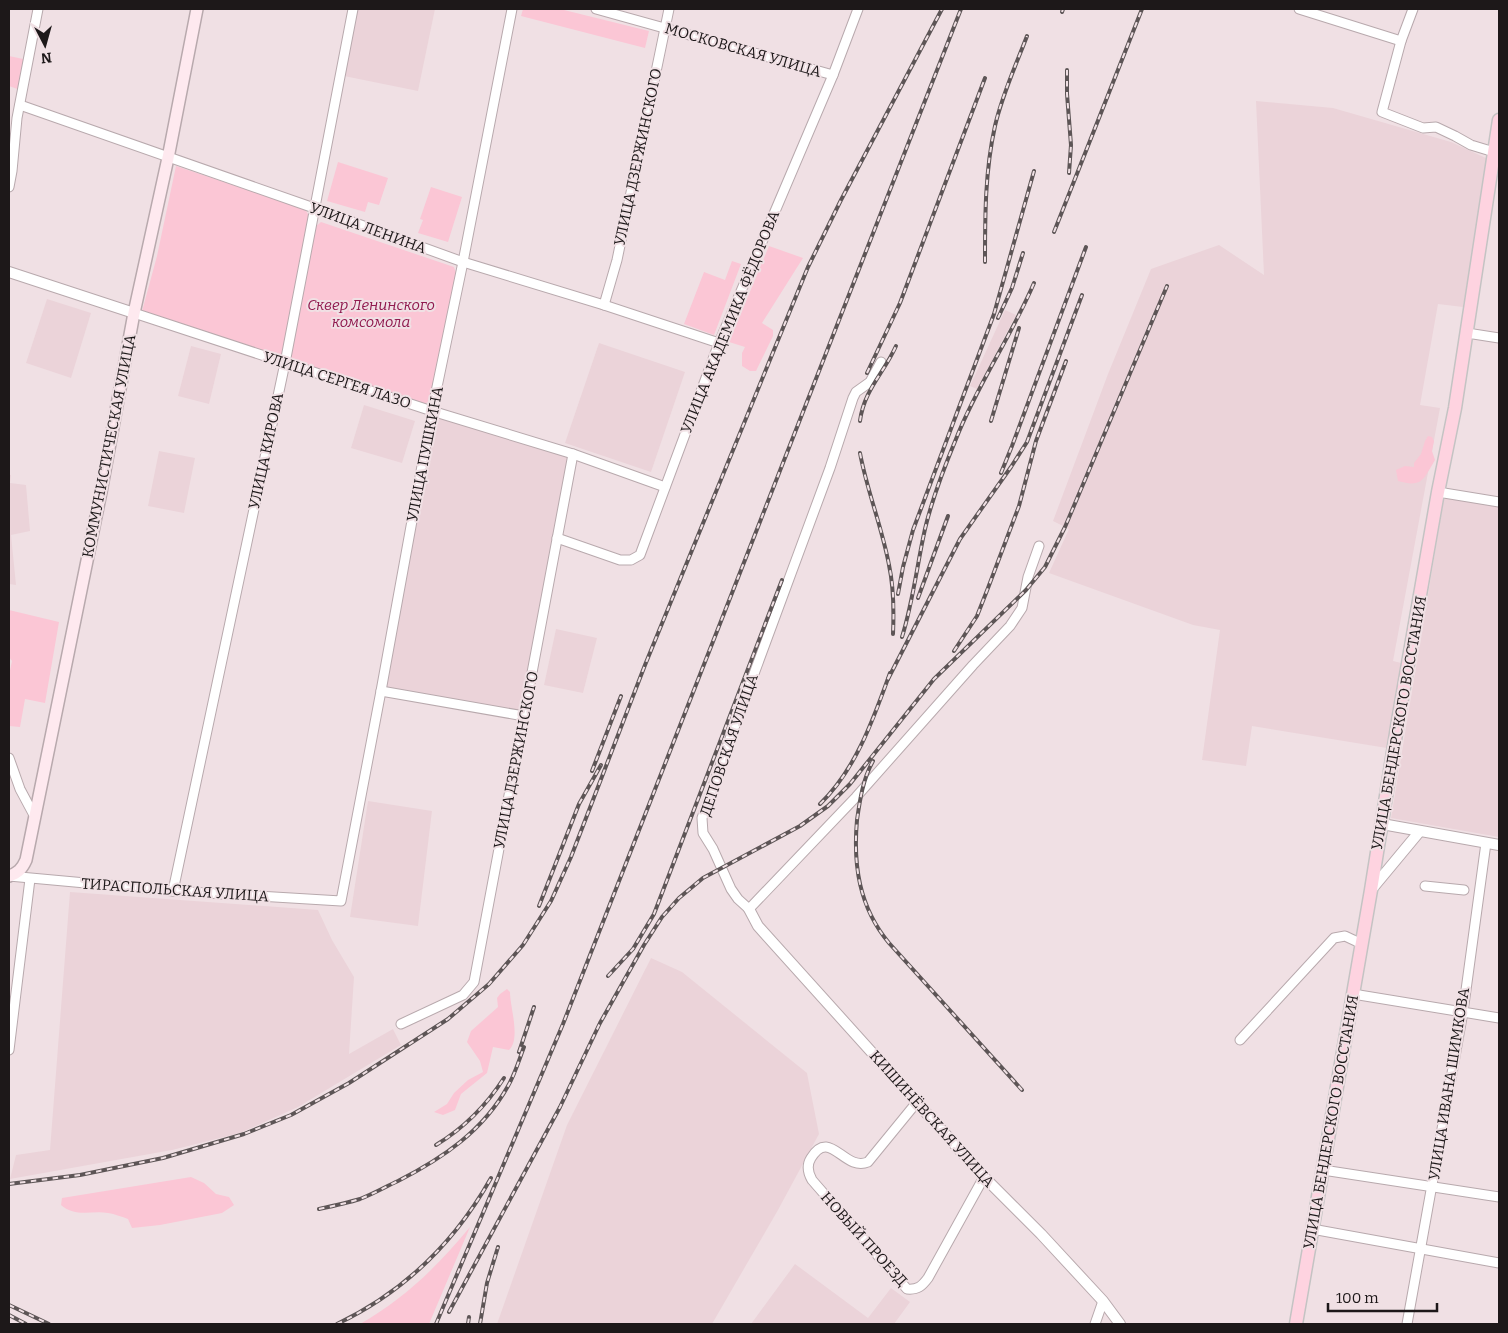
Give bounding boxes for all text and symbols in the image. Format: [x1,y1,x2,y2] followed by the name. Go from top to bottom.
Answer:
[663,19,824,81] street label: МОСКОВСКАЯ УЛИЦА
[20,20,70,70] north arrow
[40,48,53,66] text: N
[610,67,666,247] street label: УЛИЦА ДЗЕРЖИНСКОГО
[307,199,429,258] street label: УЛИЦА ЛЕНИНА
[677,208,783,436] street label: УЛИЦА АКАДЕМИКА ФЁДОРОВА
[307,296,435,331] park label: Сквер Ленинского комсомола
[78,332,140,559] street label: КОММУНИСТИЧЕСКАЯ УЛИЦА
[261,348,413,412] street label: УЛИЦА СЕРГЕЯ ЛАЗО
[403,384,447,523] street label: УЛИЦА ПУШКИНА
[245,391,287,511] street label: УЛИЦА КИРОВА
[1368,594,1430,851] street label: УЛИЦА БЕНДЕРСКОГО ВОССТАНИЯ
[490,670,542,850] street label: УЛИЦА ДЗЕРЖИНСКОГО
[696,671,762,818] street label: ДЕПОВСКАЯ УЛИЦА
[81,874,270,906] street label: ТИРАСПОЛЬСКАЯ УЛИЦА
[1425,986,1473,1182] street label: УЛИЦА ИВАНА ШИМКОВА
[1300,993,1362,1250] street label: УЛИЦА БЕНДЕРСКОГО ВОССТАНИЯ
[866,1047,998,1191] street label: КИШИНЁВСКАЯ УЛИЦА
[817,1188,911,1290] street label: НОВЫЙ ПРОЕЗД
[1328,1280,1437,1312] scale bar
[1336,1289,1379,1307] text: 100 m

